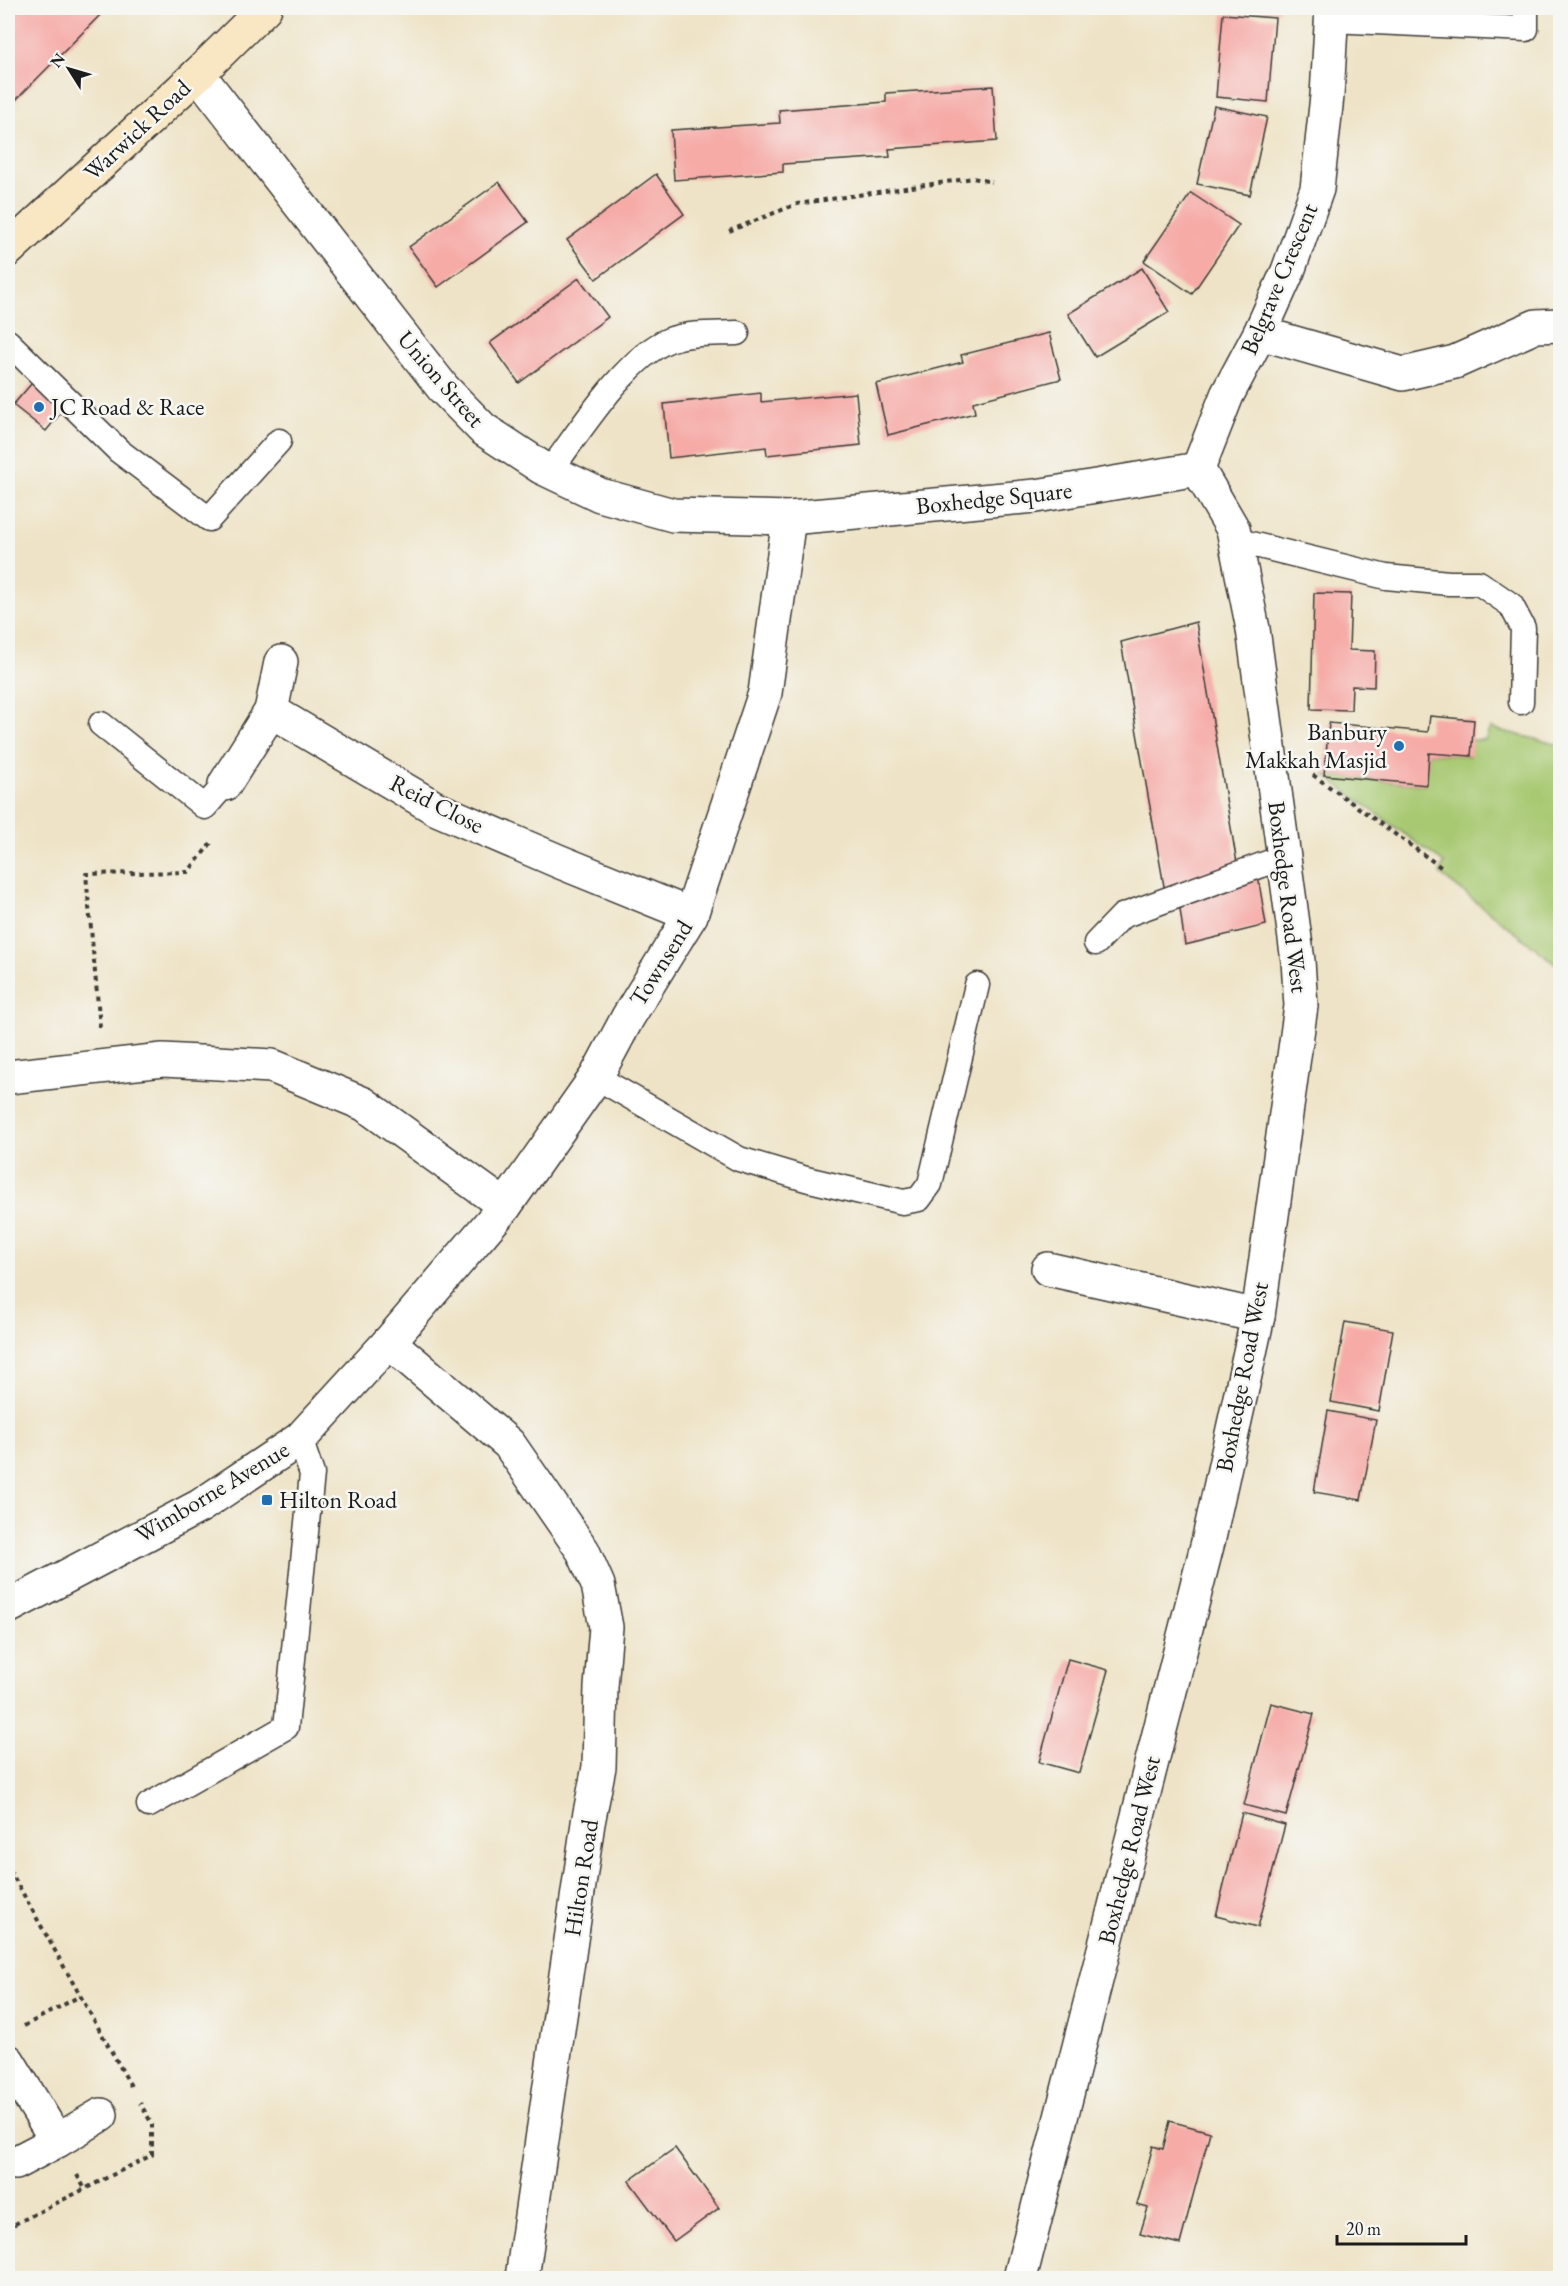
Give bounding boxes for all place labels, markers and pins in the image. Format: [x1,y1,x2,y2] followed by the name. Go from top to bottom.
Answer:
[49,391,204,422] place label: JC Road & Race
[32,400,46,414] marker: JC Road & Race
[1245,716,1388,775] place label: Banbury Makkah Masjid
[1392,739,1406,753] marker: Banbury Makkah Masjid
[279,1484,398,1515] place label: Hilton Road
[260,1493,274,1507] marker: Hilton Road

